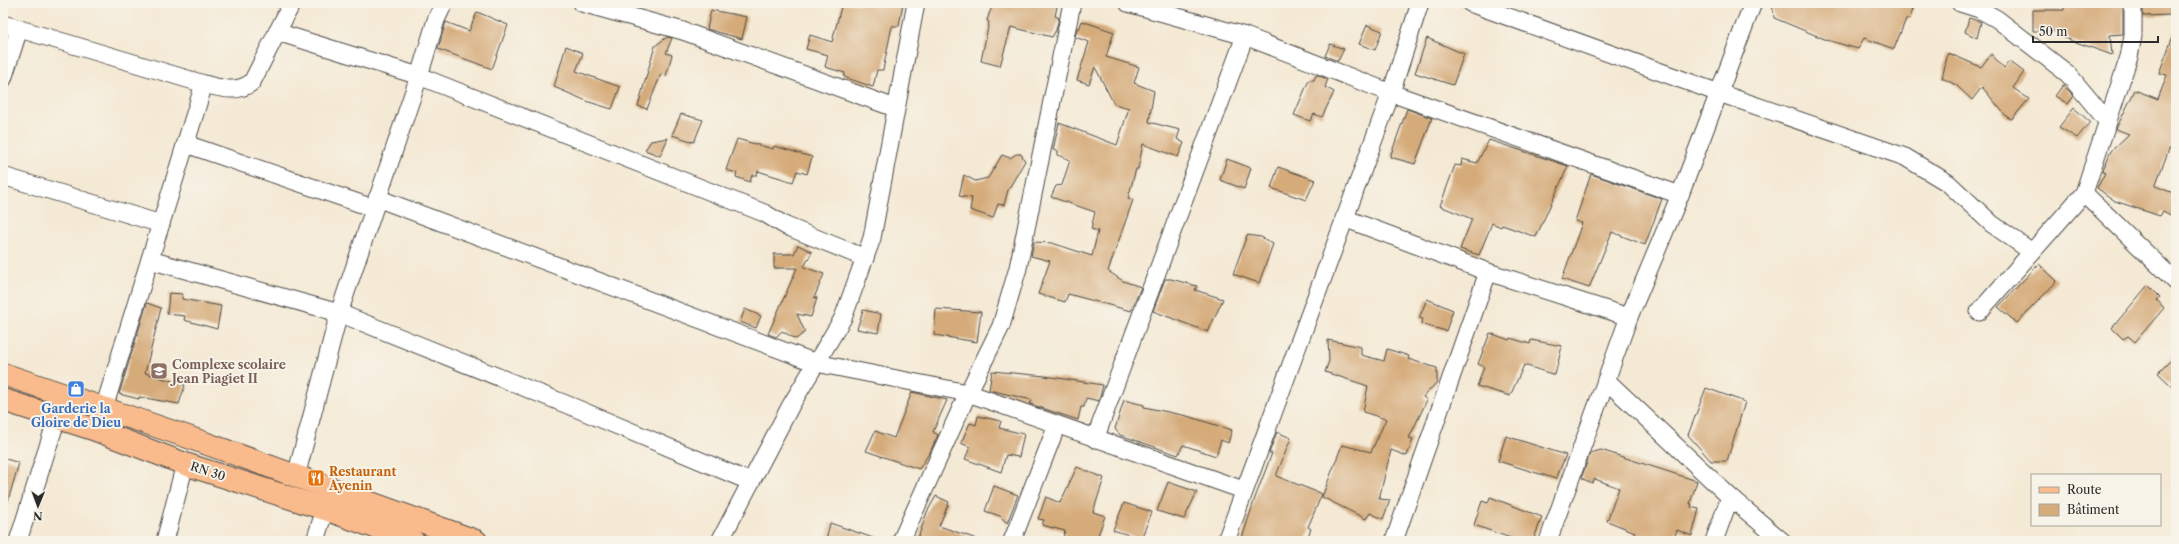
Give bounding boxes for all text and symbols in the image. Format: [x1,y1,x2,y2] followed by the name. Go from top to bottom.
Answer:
[2033,18,2158,44] scale bar
[2039,24,2068,39] text: 50 m
[170,357,286,386] place label: Complexe scolaire Jean Piagiet II
[149,361,169,381] school or university icon: Complexe scolaire Jean Piagiet II
[66,379,86,399] shop icon: Garderie la Gloire de Dieu
[31,401,121,430] place label: Garderie la Gloire de Dieu
[189,458,227,484] street label: RN 30
[328,464,396,493] place label: Restaurant Ayenin
[306,468,326,488] restaurant icon: Restaurant Ayenin
[2031,474,2161,526] legend
[2067,482,2102,497] text: Route
[18,486,58,526] north arrow
[2067,502,2120,517] text: Bâtiment
[32,509,43,523] text: N

